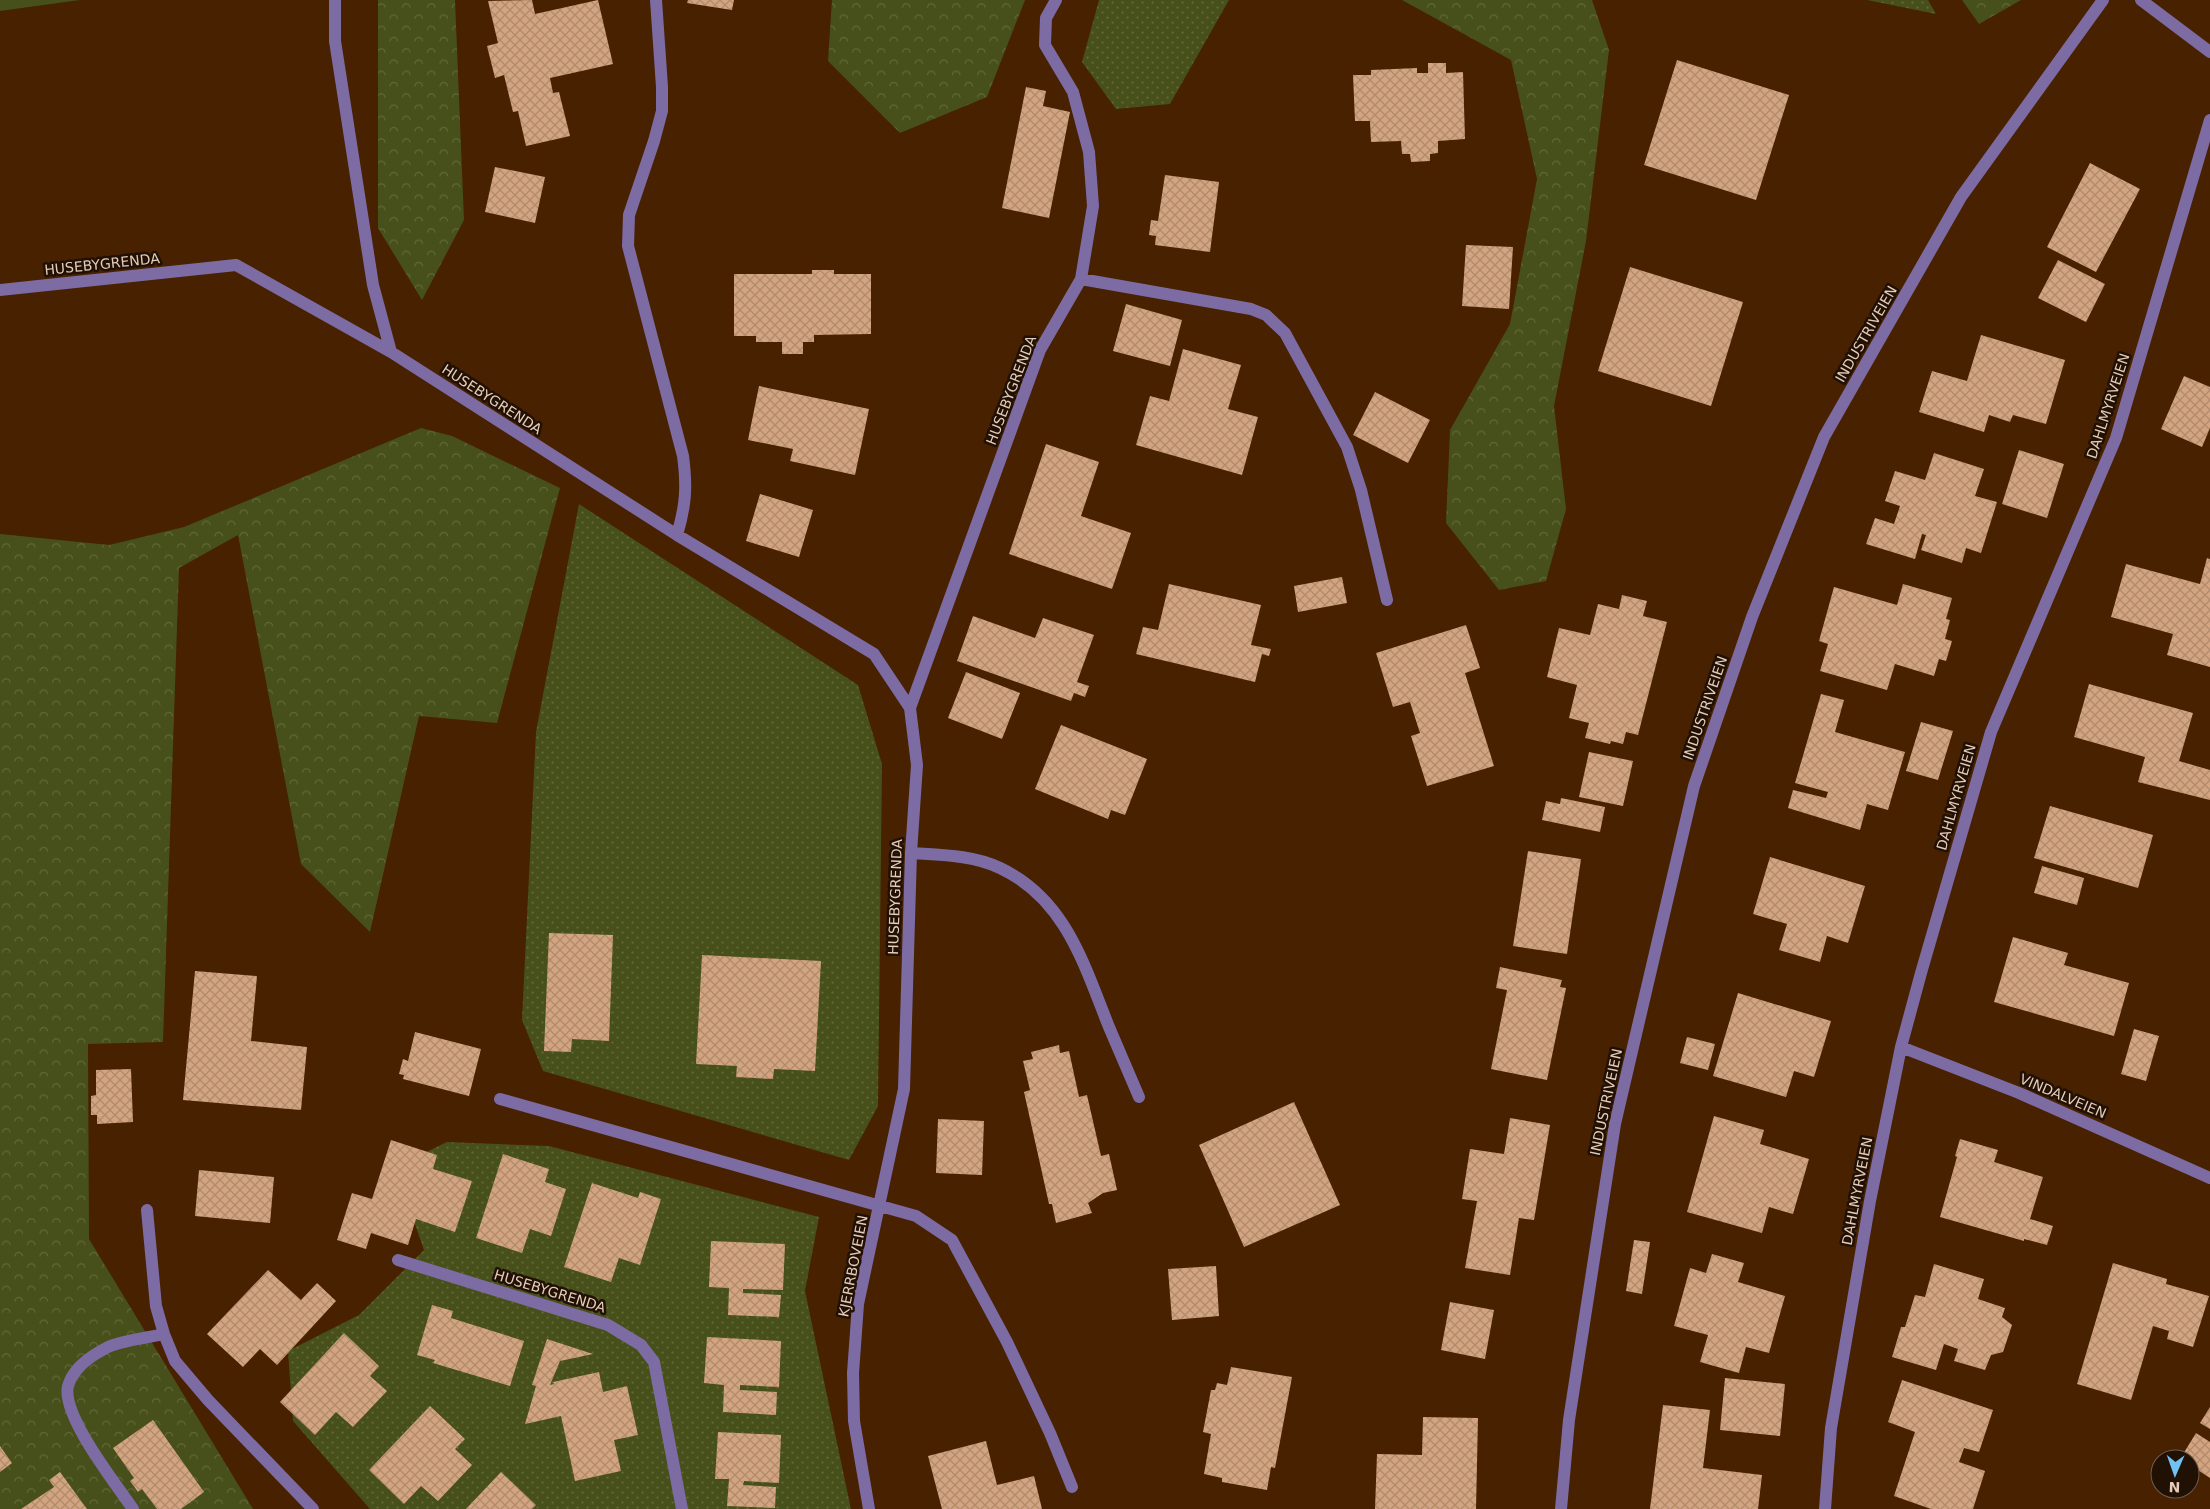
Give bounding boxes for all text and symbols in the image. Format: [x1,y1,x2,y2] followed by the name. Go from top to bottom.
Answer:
[44,250,161,278] street label: HUSEBYGRENDA
[1832,283,1900,385] street label: INDUSTRIVEIEN
[983,333,1039,447] street label: HUSEBYGRENDA
[2083,351,2133,461] street label: DAHLMYRVEIEN
[439,361,545,438] street label: HUSEBYGRENDA
[1680,654,1730,762] street label: INDUSTRIVEIEN
[1933,742,1979,852] street label: DAHLMYRVEIEN
[885,838,905,955] street label: HUSEBYGRENDA
[1587,1047,1625,1157] street label: INDUSTRIVEIEN
[2017,1071,2109,1121] street label: VINDALVEIEN
[1839,1136,1875,1246] street label: DAHLMYRVEIEN
[835,1214,871,1318] street label: KJERRBOVEIEN
[492,1266,608,1316] street label: HUSEBYGRENDA
[2150,1449,2200,1499] north arrow
[2168,1479,2181,1495] text: N

